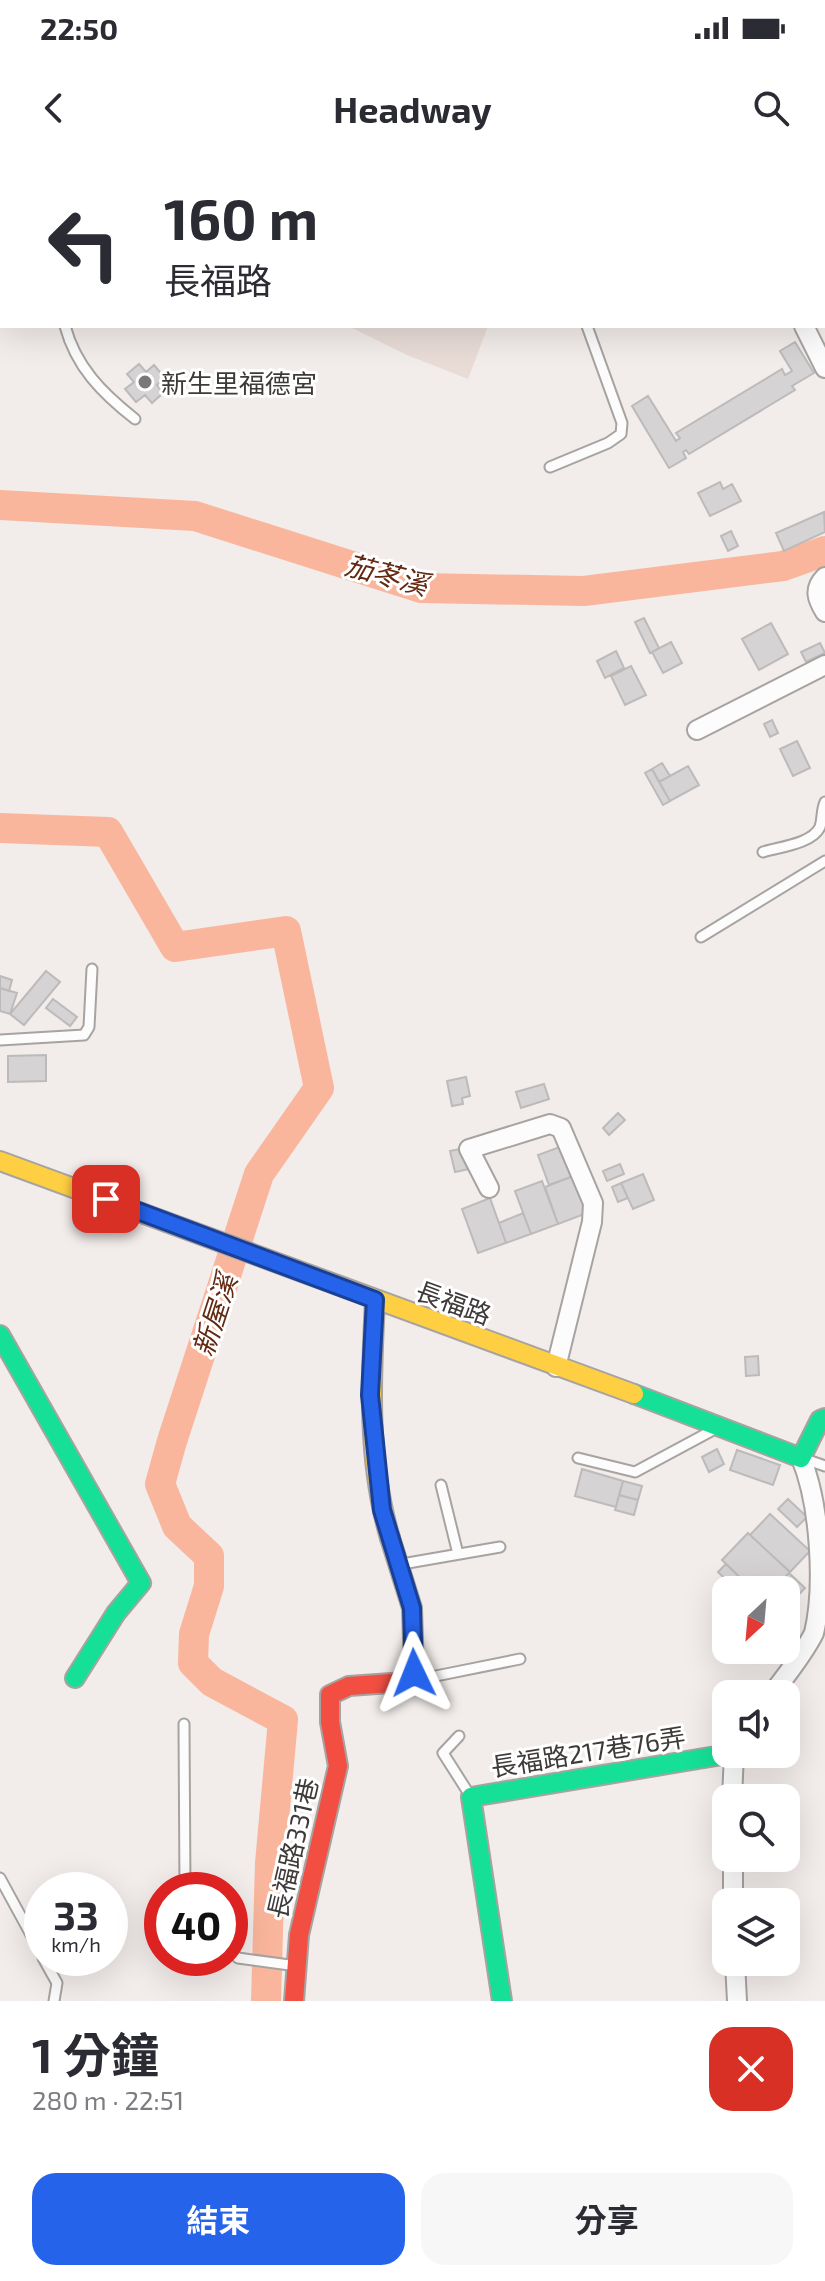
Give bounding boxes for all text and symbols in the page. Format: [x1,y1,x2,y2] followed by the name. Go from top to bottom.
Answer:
[40,10,118,46] text: 22:50
[32,86,76,130] icon: back
[749,86,793,130] icon: search
[333,87,492,130] text: Headway
[164,184,318,251] text: 160 m
[32,192,136,296] icon: left
[164,258,272,301] text: 長福路
[161,367,317,398] place label: 新生里福德宮
[136,373,154,391] marker: 新生里福德宮
[342,547,436,602] water label: 茄苳溪
[72,1165,140,1233] pin
[84,1177,128,1221] icon: arrive
[185,1266,244,1360] water label: 新屋溪
[412,1274,496,1330] street label: 長福路
[712,1576,800,1664] north arrow
[712,1576,800,1976] map controls
[372,1631,456,1715] position arrow
[712,1680,800,1768] button: sound
[489,1720,687,1782] street label: 長福路217巷76弄
[261,1775,323,1921] street label: 長福路331巷
[712,1784,800,1872] button: search
[144,1872,248,1976] speed limit sign: 40
[712,1888,800,1976] button: layers
[53,1890,99,1938] text: 33
[51,1932,101,1956] text: km/h
[32,2025,159,2083] text: 1 分鐘
[709,2027,793,2111] button: close
[32,2084,184,2115] text: 280 m · 22:51
[32,2173,405,2265] button: 結束
[421,2173,793,2265] button: 分享

